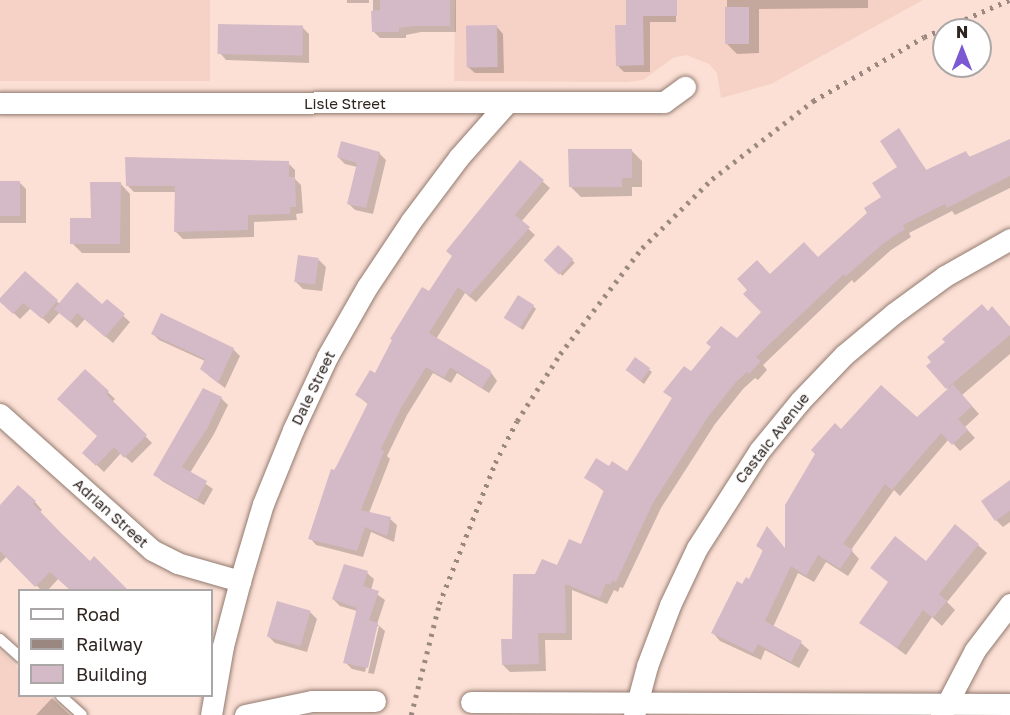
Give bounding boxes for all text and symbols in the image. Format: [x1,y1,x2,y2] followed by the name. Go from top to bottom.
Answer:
[932,18,992,78] north arrow
[956,22,968,42] text: N
[304,95,386,113] street label: Lisle Street
[287,348,339,428] street label: Dale Street
[731,389,813,487] street label: Castaic Avenue
[70,475,152,551] street label: Adrian Street
[18,589,213,697] legend
[76,603,120,625] text: Road
[76,633,143,655] text: Railway
[76,663,147,685] text: Building

